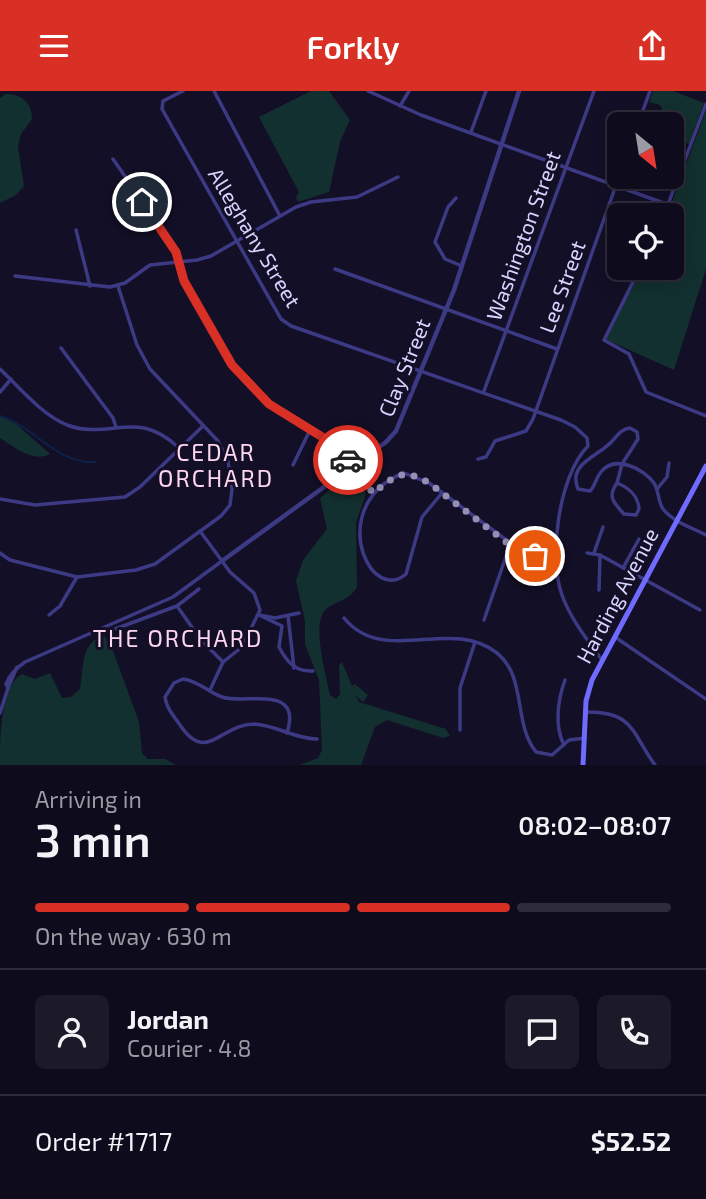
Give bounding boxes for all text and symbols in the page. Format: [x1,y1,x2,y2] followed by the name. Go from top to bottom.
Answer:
[35,27,73,65] icon: menu
[306,27,400,65] text: Forkly
[633,27,671,65] icon: share
[607,112,684,189] north arrow
[607,112,684,280] map controls
[480,147,565,324] street label: Washington Street
[204,163,307,311] street label: Alleghany Street
[112,172,172,232] pin
[123,183,161,221] icon: home
[607,203,684,280] button: locate
[533,237,590,336] street label: Lee Street
[373,315,435,420] street label: Clay Street
[313,425,383,495] courier
[158,438,274,492] district label: CEDAR ORCHARD
[329,441,367,479] icon: car
[571,523,663,667] street label: Harding Avenue
[505,526,565,586] pin
[516,537,554,575] icon: bag
[93,624,263,652] district label: THE ORCHARD
[35,785,142,813] text: Arriving in
[518,809,671,840] text: 08:02–08:07
[35,811,151,866] text: 3 min
[35,922,232,950] text: On the way · 630 m
[35,995,109,1069] button: person
[505,995,579,1069] button: chat
[597,995,671,1069] button: phone
[127,1003,209,1034] text: Jordan
[127,1034,251,1062] text: Courier · 4.8
[35,1125,172,1156] text: Order #1717
[591,1125,671,1156] text: $52.52

